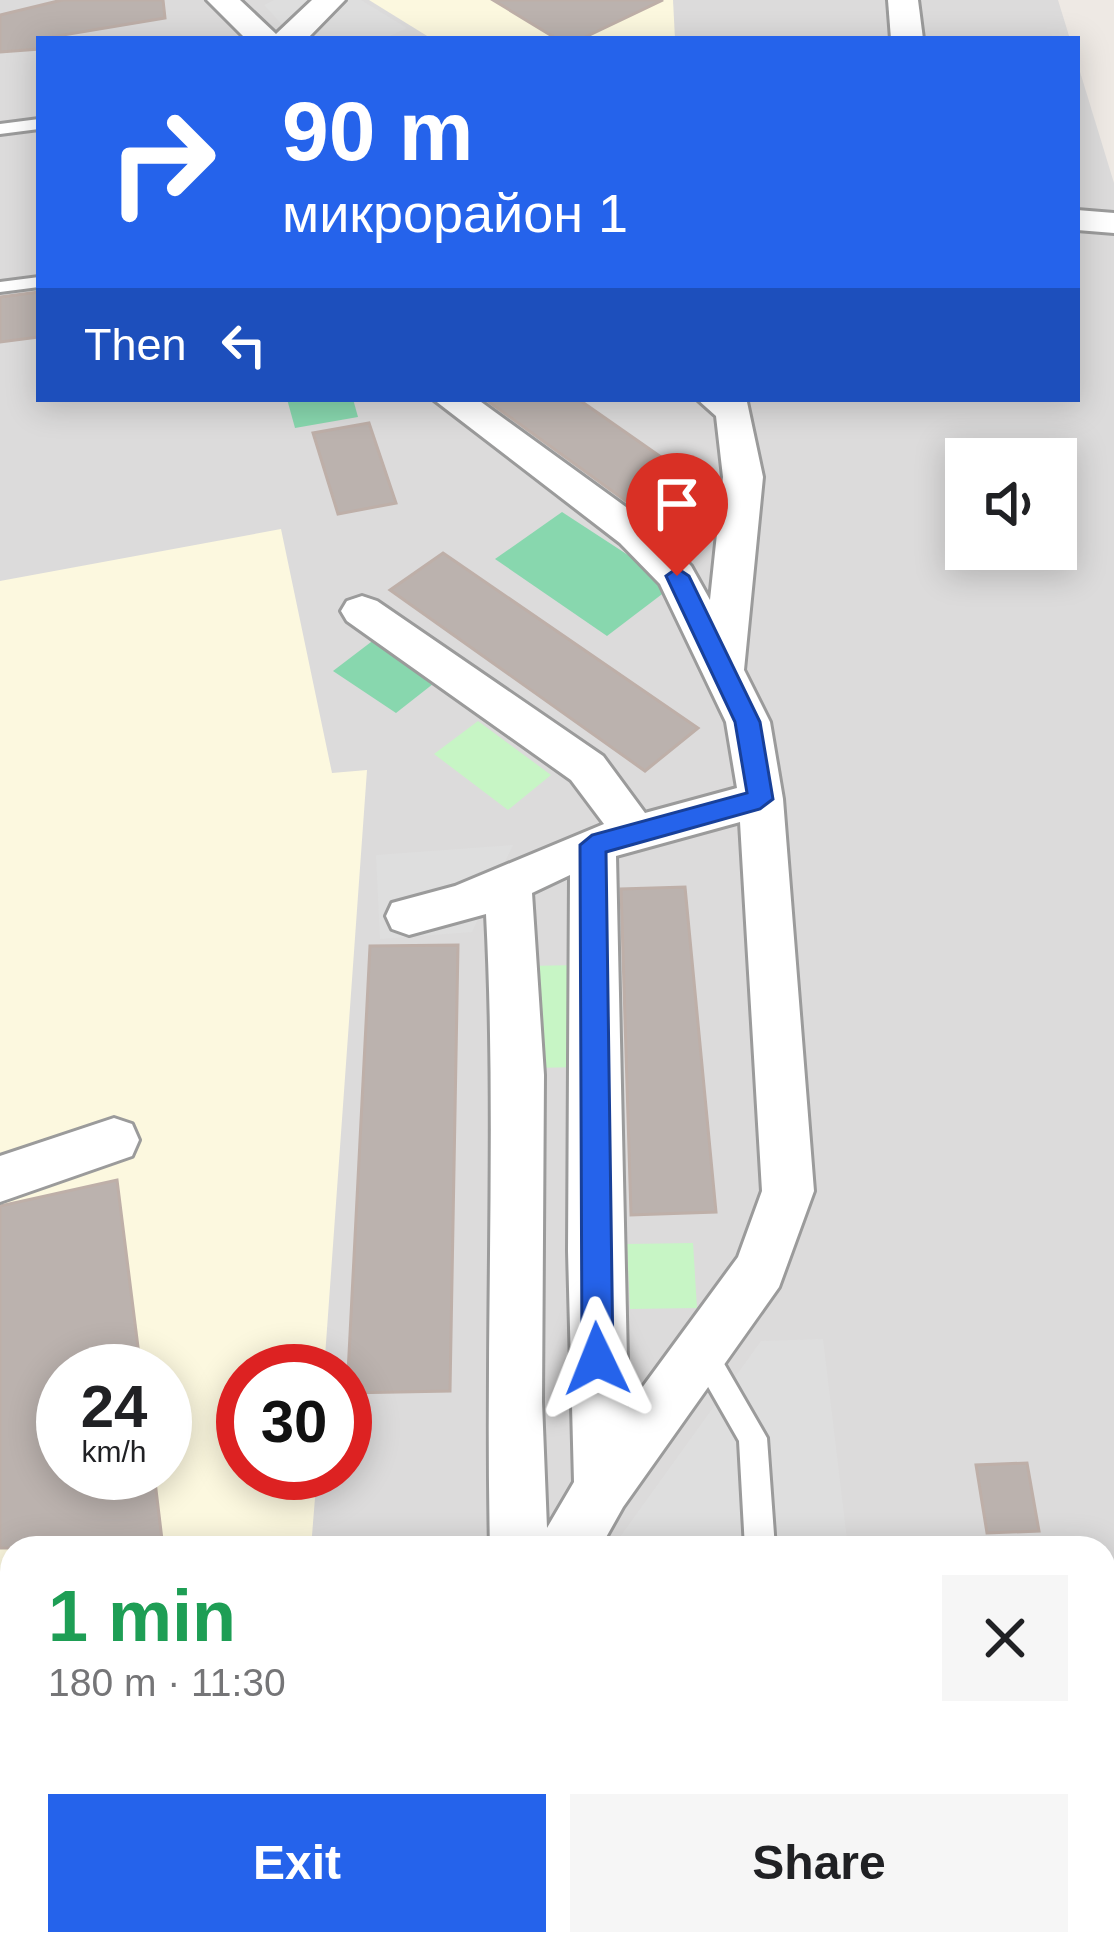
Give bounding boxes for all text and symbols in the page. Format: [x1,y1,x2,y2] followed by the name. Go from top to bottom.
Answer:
[84,84,240,240] icon: right
[282,84,473,178] text: 90 m
[282,183,628,243] text: микрорайон 1
[211,312,277,378] icon: left
[84,319,187,370] text: Then
[945,438,1077,570] map controls
[945,438,1077,570] button: sound
[626,453,728,576] pin
[644,471,710,537] icon: arrive
[534,1296,660,1422] position arrow
[216,1344,372,1500] speed limit sign: 30
[81,1373,147,1440] text: 24
[81,1435,147,1468] text: km/h
[942,1575,1068,1701] button: close
[48,1576,236,1656] text: 1 min
[48,1661,286,1704] text: 180 m · 11:30
[48,1794,546,1932] button: Exit
[570,1794,1068,1932] button: Share

